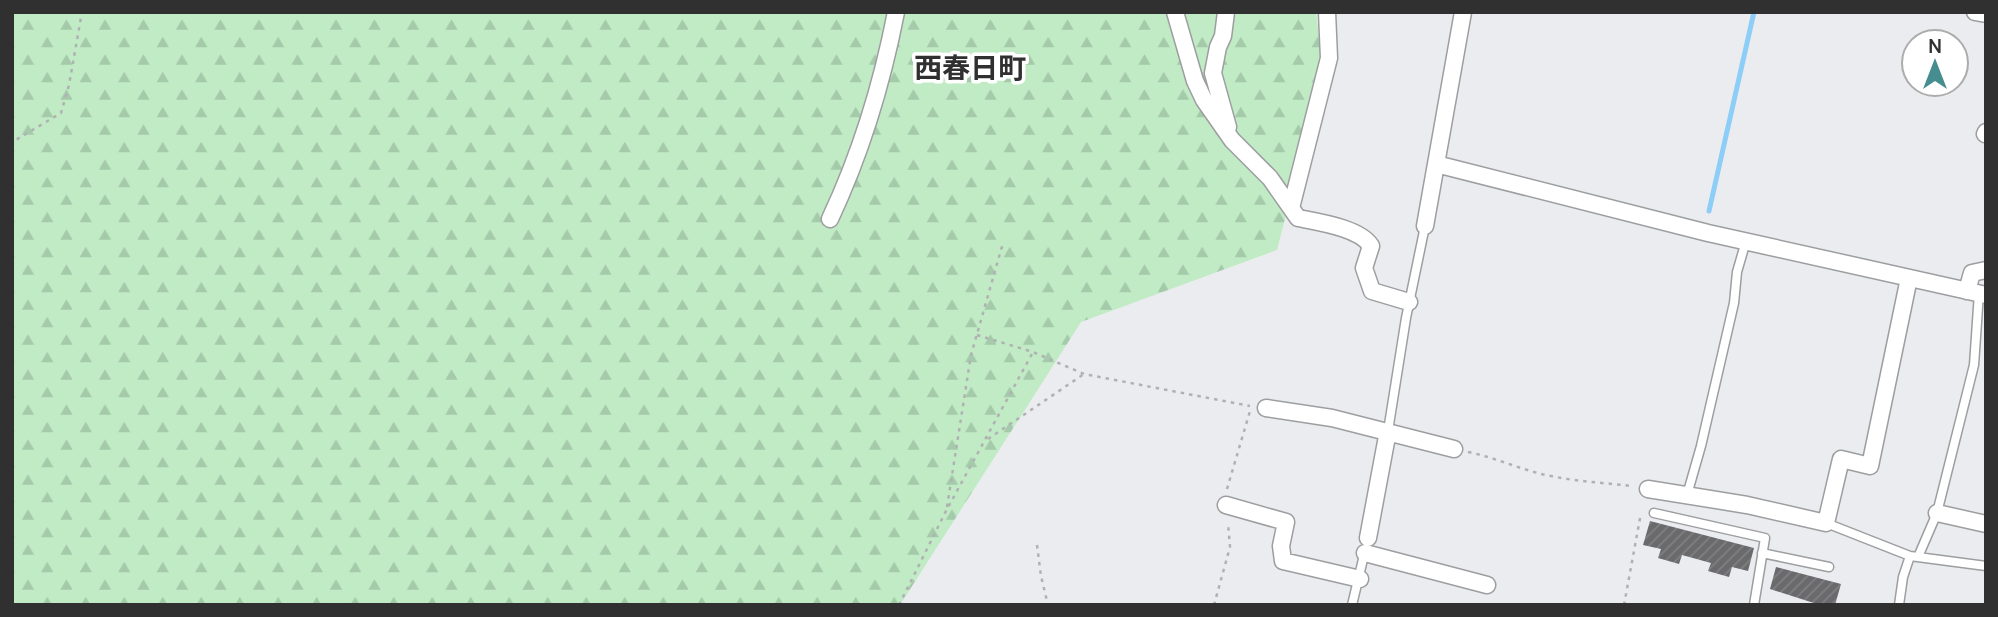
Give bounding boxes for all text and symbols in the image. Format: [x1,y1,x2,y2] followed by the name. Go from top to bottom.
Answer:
[1900,28,1970,98] north arrow
[1928,33,1942,59] text: N
[914,48,1026,86] district label: 西春日町

